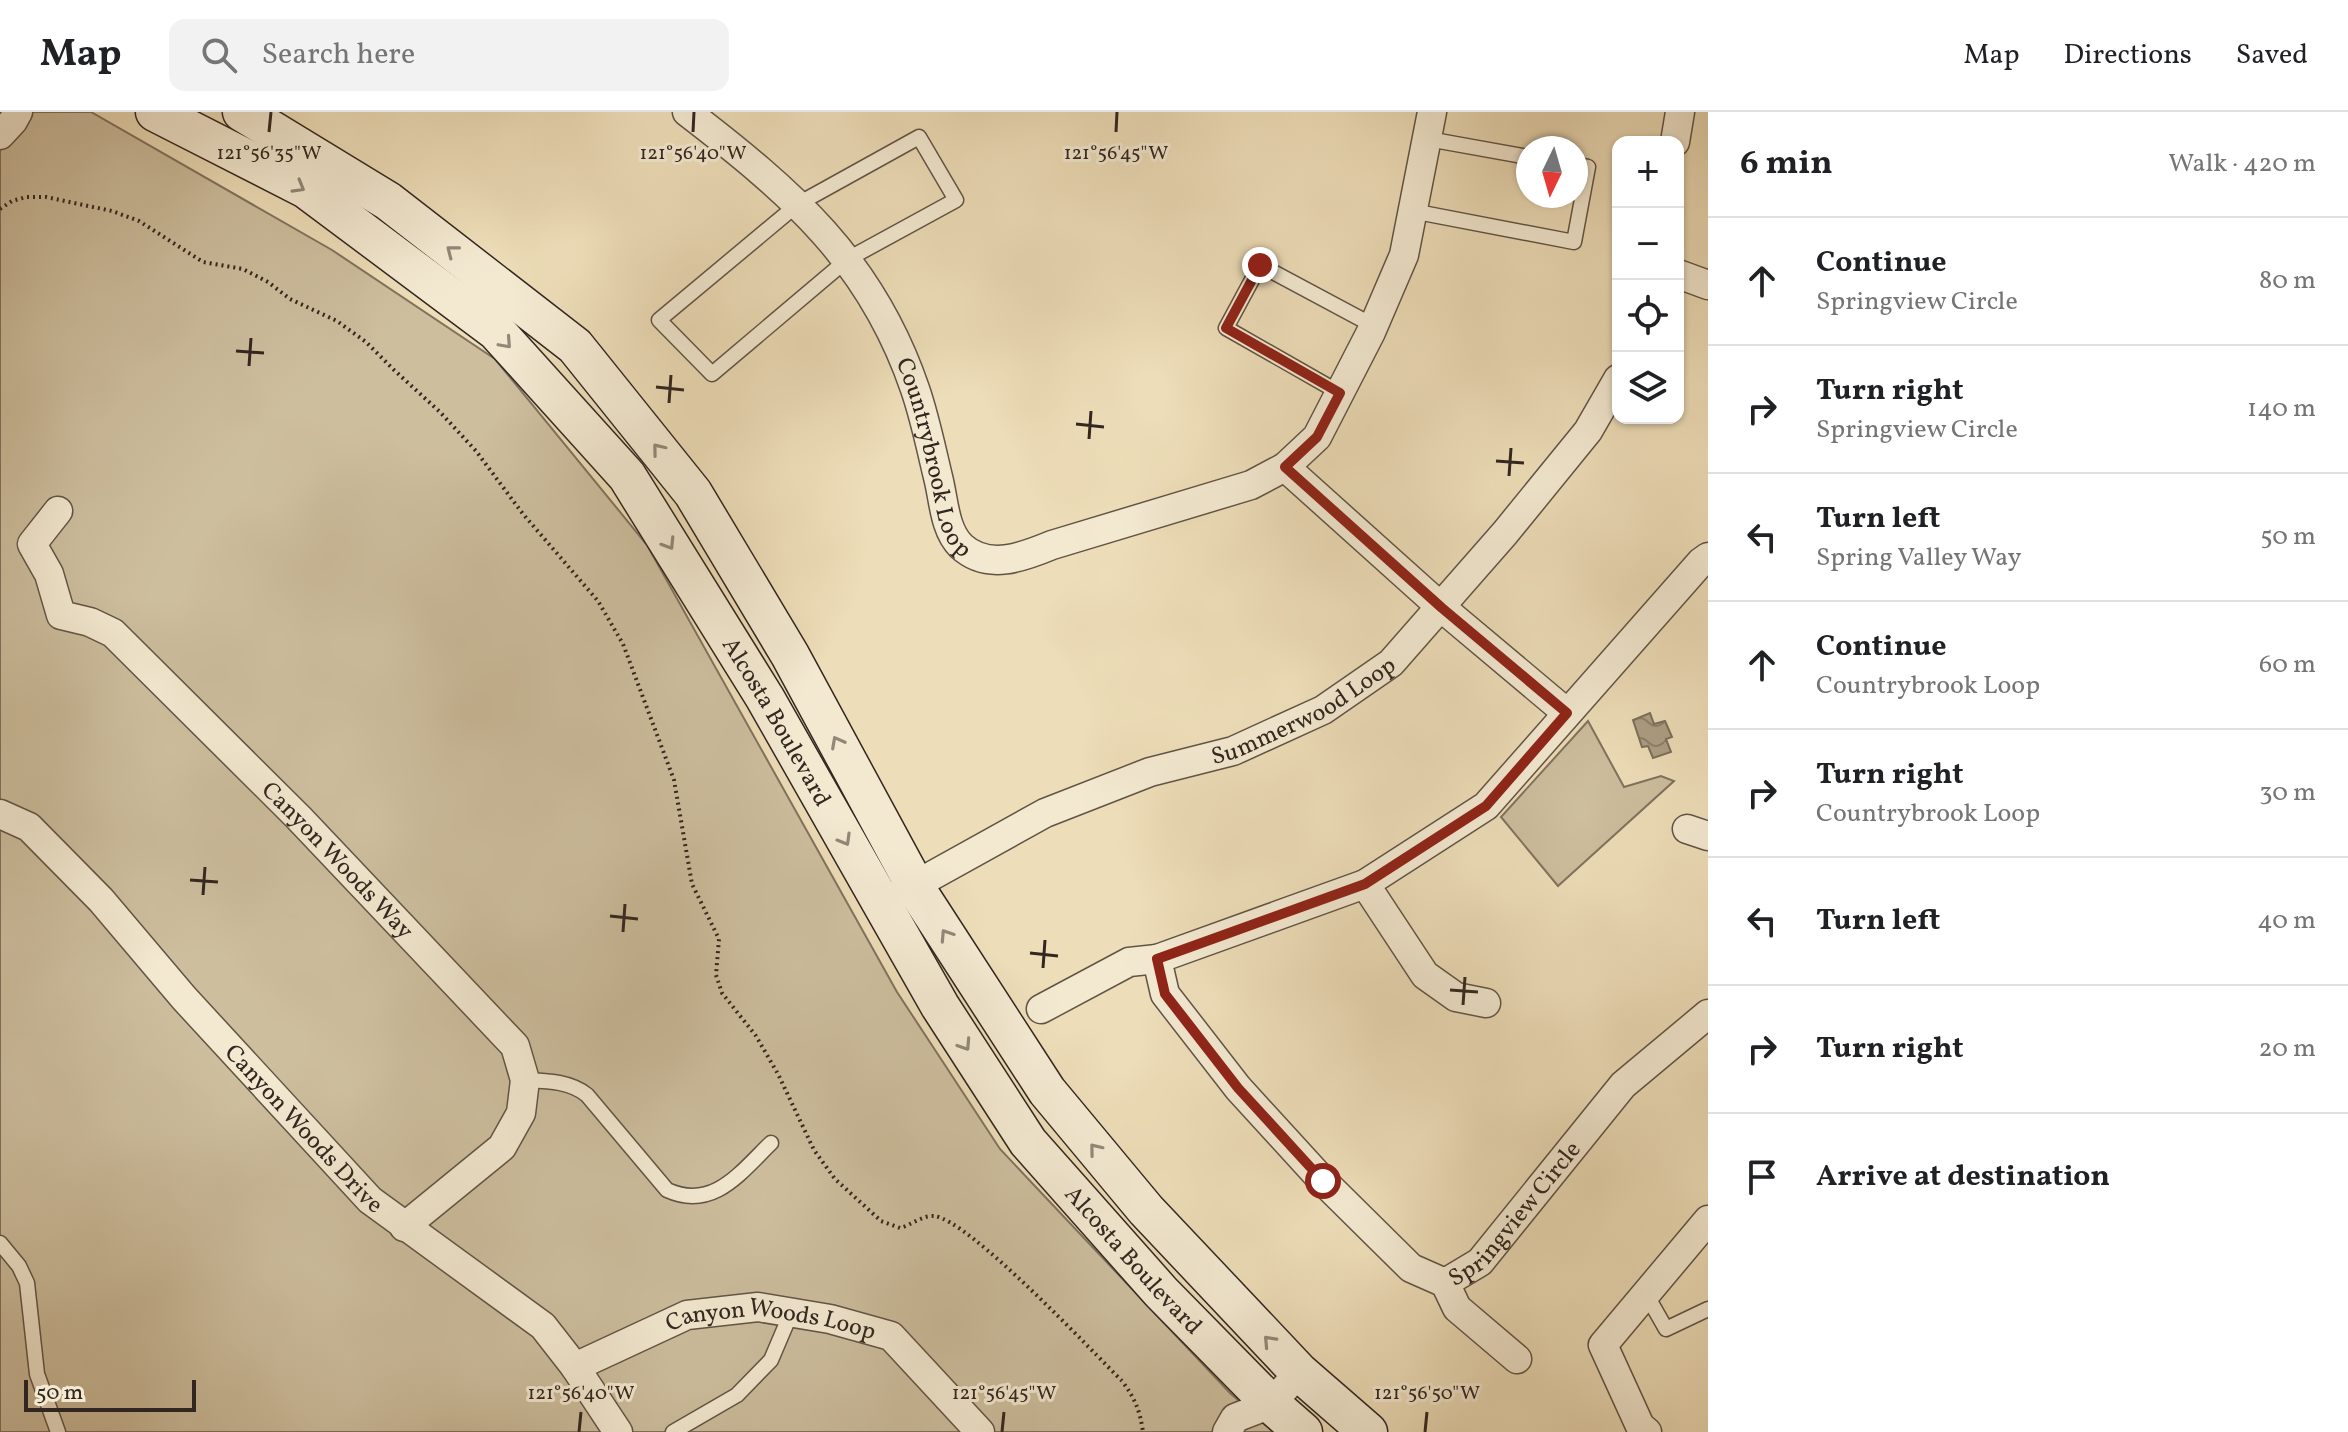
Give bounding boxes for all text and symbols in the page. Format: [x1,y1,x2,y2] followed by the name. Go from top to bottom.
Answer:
[169,19,729,91] search box
[40,29,121,82] text: Map
[197,33,241,77] icon: search
[261,34,415,76] text: Search here
[1964,36,2020,75] text: Map
[2064,36,2192,75] text: Directions
[2236,36,2308,75] text: Saved
[1516,136,1588,208] north arrow
[1612,136,1684,424] map controls
[1612,136,1684,208] button: +
[216,140,322,168] text: 121°56'35"W
[640,140,746,168] text: 121°56'40"W
[1064,140,1168,168] text: 121°56'45"W
[1740,141,1833,188] text: 6 min
[2168,146,2316,182] text: Walk · 420 m
[290,177,305,193] one-way arrow
[1612,208,1684,280] button: −
[1816,242,1947,284] text: Continue
[446,246,461,260] one-way arrow
[1242,247,1278,283] route end
[1740,259,1784,303] icon: ahead
[2259,263,2316,299] text: 80 m
[1612,280,1684,352] button: locate
[1816,284,2018,320] text: Springview Circle
[497,334,512,348] one-way arrow
[1612,352,1684,424] button: layers
[886,353,978,567] street label: Countrybrook Loop
[1816,370,1964,412] text: Turn right
[1740,387,1784,431] icon: right
[2247,391,2316,427] text: 140 m
[1816,412,2018,448] text: Springview Circle
[653,444,668,458] one-way arrow
[1816,498,1940,540] text: Turn left
[1740,515,1784,559] icon: left
[2260,519,2316,555] text: 50 m
[660,535,675,550] one-way arrow
[1816,540,2021,576] text: Spring Valley Way
[1816,626,1947,668] text: Continue
[712,631,838,813] street label: Alcosta Boulevard
[1740,643,1784,687] icon: ahead
[2259,647,2316,683] text: 60 m
[1208,650,1403,775] street label: Summerwood Loop
[1816,668,2040,704] text: Countrybrook Loop
[831,737,847,751] one-way arrow
[1816,754,1964,796] text: Turn right
[1740,771,1784,815] icon: right
[253,775,420,948] street label: Canyon Woods Way
[2259,775,2316,811] text: 30 m
[1816,796,2040,832] text: Countrybrook Loop
[835,831,851,846] one-way arrow
[1740,899,1784,943] icon: left
[1816,900,1940,942] text: Turn left
[2257,903,2316,939] text: 40 m
[941,930,956,944] one-way arrow
[1740,1027,1784,1071] icon: right
[1816,1028,1964,1070] text: Turn right
[2258,1031,2316,1067] text: 20 m
[955,1036,970,1051] one-way arrow
[216,1037,389,1223] street label: Canyon Woods Drive
[1443,1135,1590,1296] street label: Springview Circle
[1090,1143,1105,1158] one-way arrow
[1740,1155,1784,1199] icon: arrive
[1816,1156,2110,1198] text: Arrive at destination
[1305,1163,1341,1199] route start
[1055,1179,1209,1343] street label: Alcosta Boulevard
[660,1291,879,1350] street label: Canyon Woods Loop
[1264,1336,1279,1350] one-way arrow
[24,1376,196,1412] scale bar
[36,1378,83,1409] text: 50 m
[528,1380,634,1408] text: 121°56'40"W
[952,1380,1056,1408] text: 121°56'45"W
[1374,1380,1480,1408] text: 121°56'50"W

